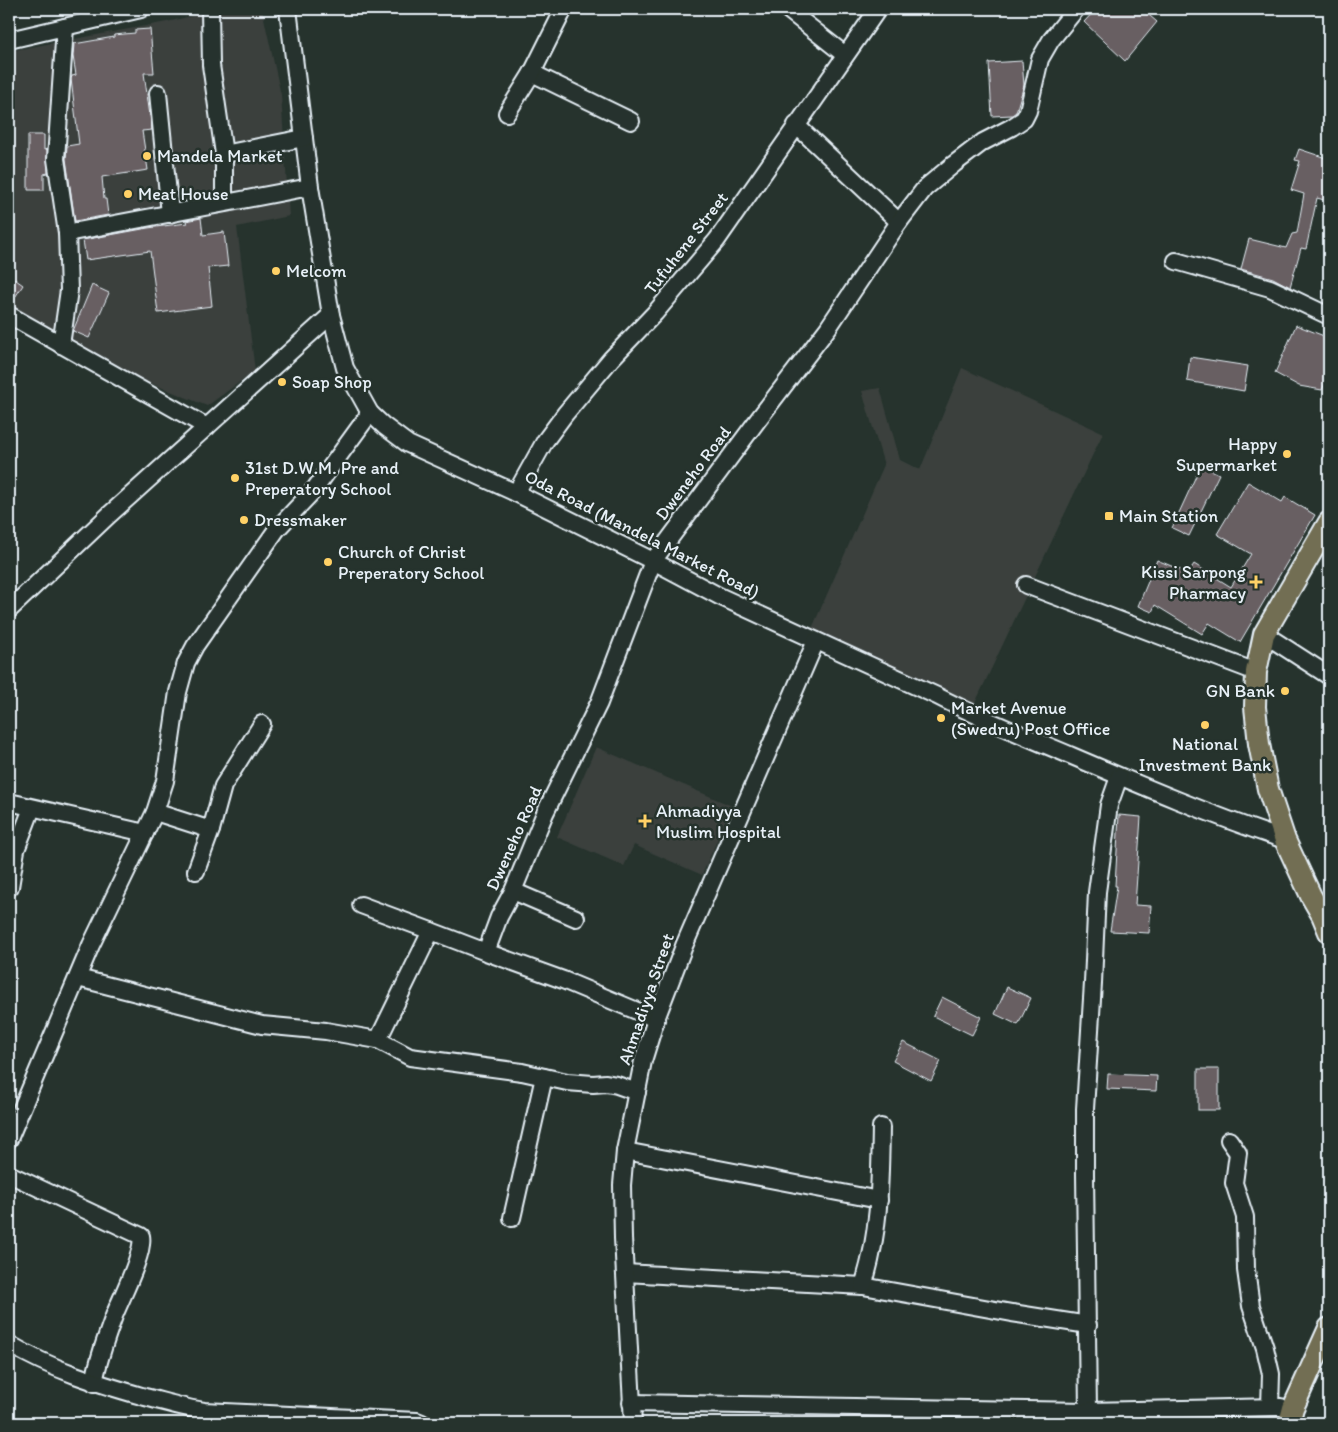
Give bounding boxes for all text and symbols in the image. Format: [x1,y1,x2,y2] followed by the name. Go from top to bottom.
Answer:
[157,145,283,167] place label: Mandela Market
[141,150,153,162] marker: Mandela Market
[138,183,229,205] place label: Meat House
[639,187,733,299] street label: Tufuhene Street
[122,188,134,200] marker: Meat House
[286,260,346,282] place label: Melcom
[270,265,282,277] marker: Melcom
[292,371,372,393] place label: Soap Shop
[276,376,288,388] marker: Soap Shop
[650,421,736,525] street label: Dweneho Road
[1176,433,1277,476] place label: Happy Supermarket
[1281,448,1293,460] marker: Happy Supermarket
[245,457,399,500] place label: 31st D.W.M. Pre and Preperatory School
[521,465,763,603] street label: Oda Road (Mandela Market Road)
[229,472,241,484] marker: 31st D.W.M. Pre and Preperatory School
[1119,505,1218,527] place label: Main Station
[254,509,348,531] place label: Dressmaker
[1103,510,1115,522] marker: Main Station
[238,514,250,526] marker: Dressmaker
[338,541,484,584] place label: Church of Christ Preperatory School
[322,556,334,568] marker: Church of Christ Preperatory School
[1141,561,1247,604] place label: Kissi Sarpong Pharmacy
[1250,576,1262,588] marker: Kissi Sarpong Pharmacy
[1206,680,1275,702] place label: GN Bank
[1279,685,1291,697] marker: GN Bank
[951,697,1110,740] place label: Market Avenue (Swedru) Post Office
[935,712,947,724] marker: Market Avenue (Swedru) Post Office
[1199,719,1211,731] marker: National Investment Bank
[1139,733,1272,776] place label: National Investment Bank
[481,782,547,894] street label: Dweneho Road
[656,800,781,843] place label: Ahmadiyya Muslim Hospital
[638,814,652,828] marker: Ahmadiyya Muslim Hospital
[613,930,679,1068] street label: Ahmadiyya Street

